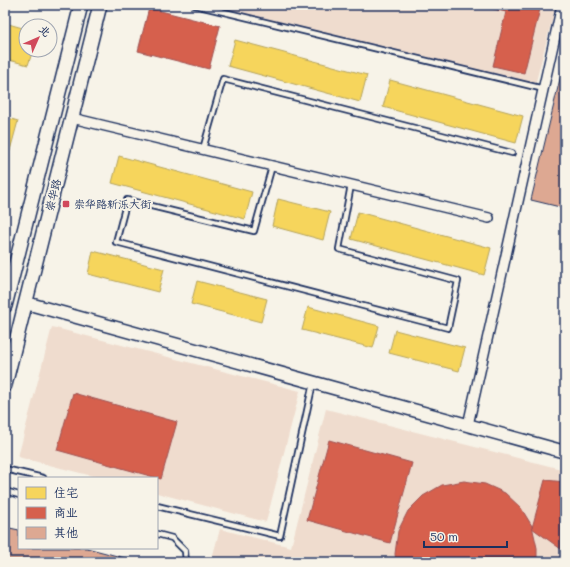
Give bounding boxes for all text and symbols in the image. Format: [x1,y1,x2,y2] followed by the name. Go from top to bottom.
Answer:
[18,18,58,58] north arrow
[36,21,55,40] text: 北
[41,177,64,213] street label: 崇华路
[74,196,152,211] place label: 崇华路新泺大街
[61,199,71,209] marker: 崇华路新泺大街
[18,477,158,549] legend
[54,484,78,500] text: 住宅
[54,504,78,520] text: 商业
[424,523,507,549] scale bar
[54,524,78,540] text: 其他
[430,528,458,544] text: 50 m

